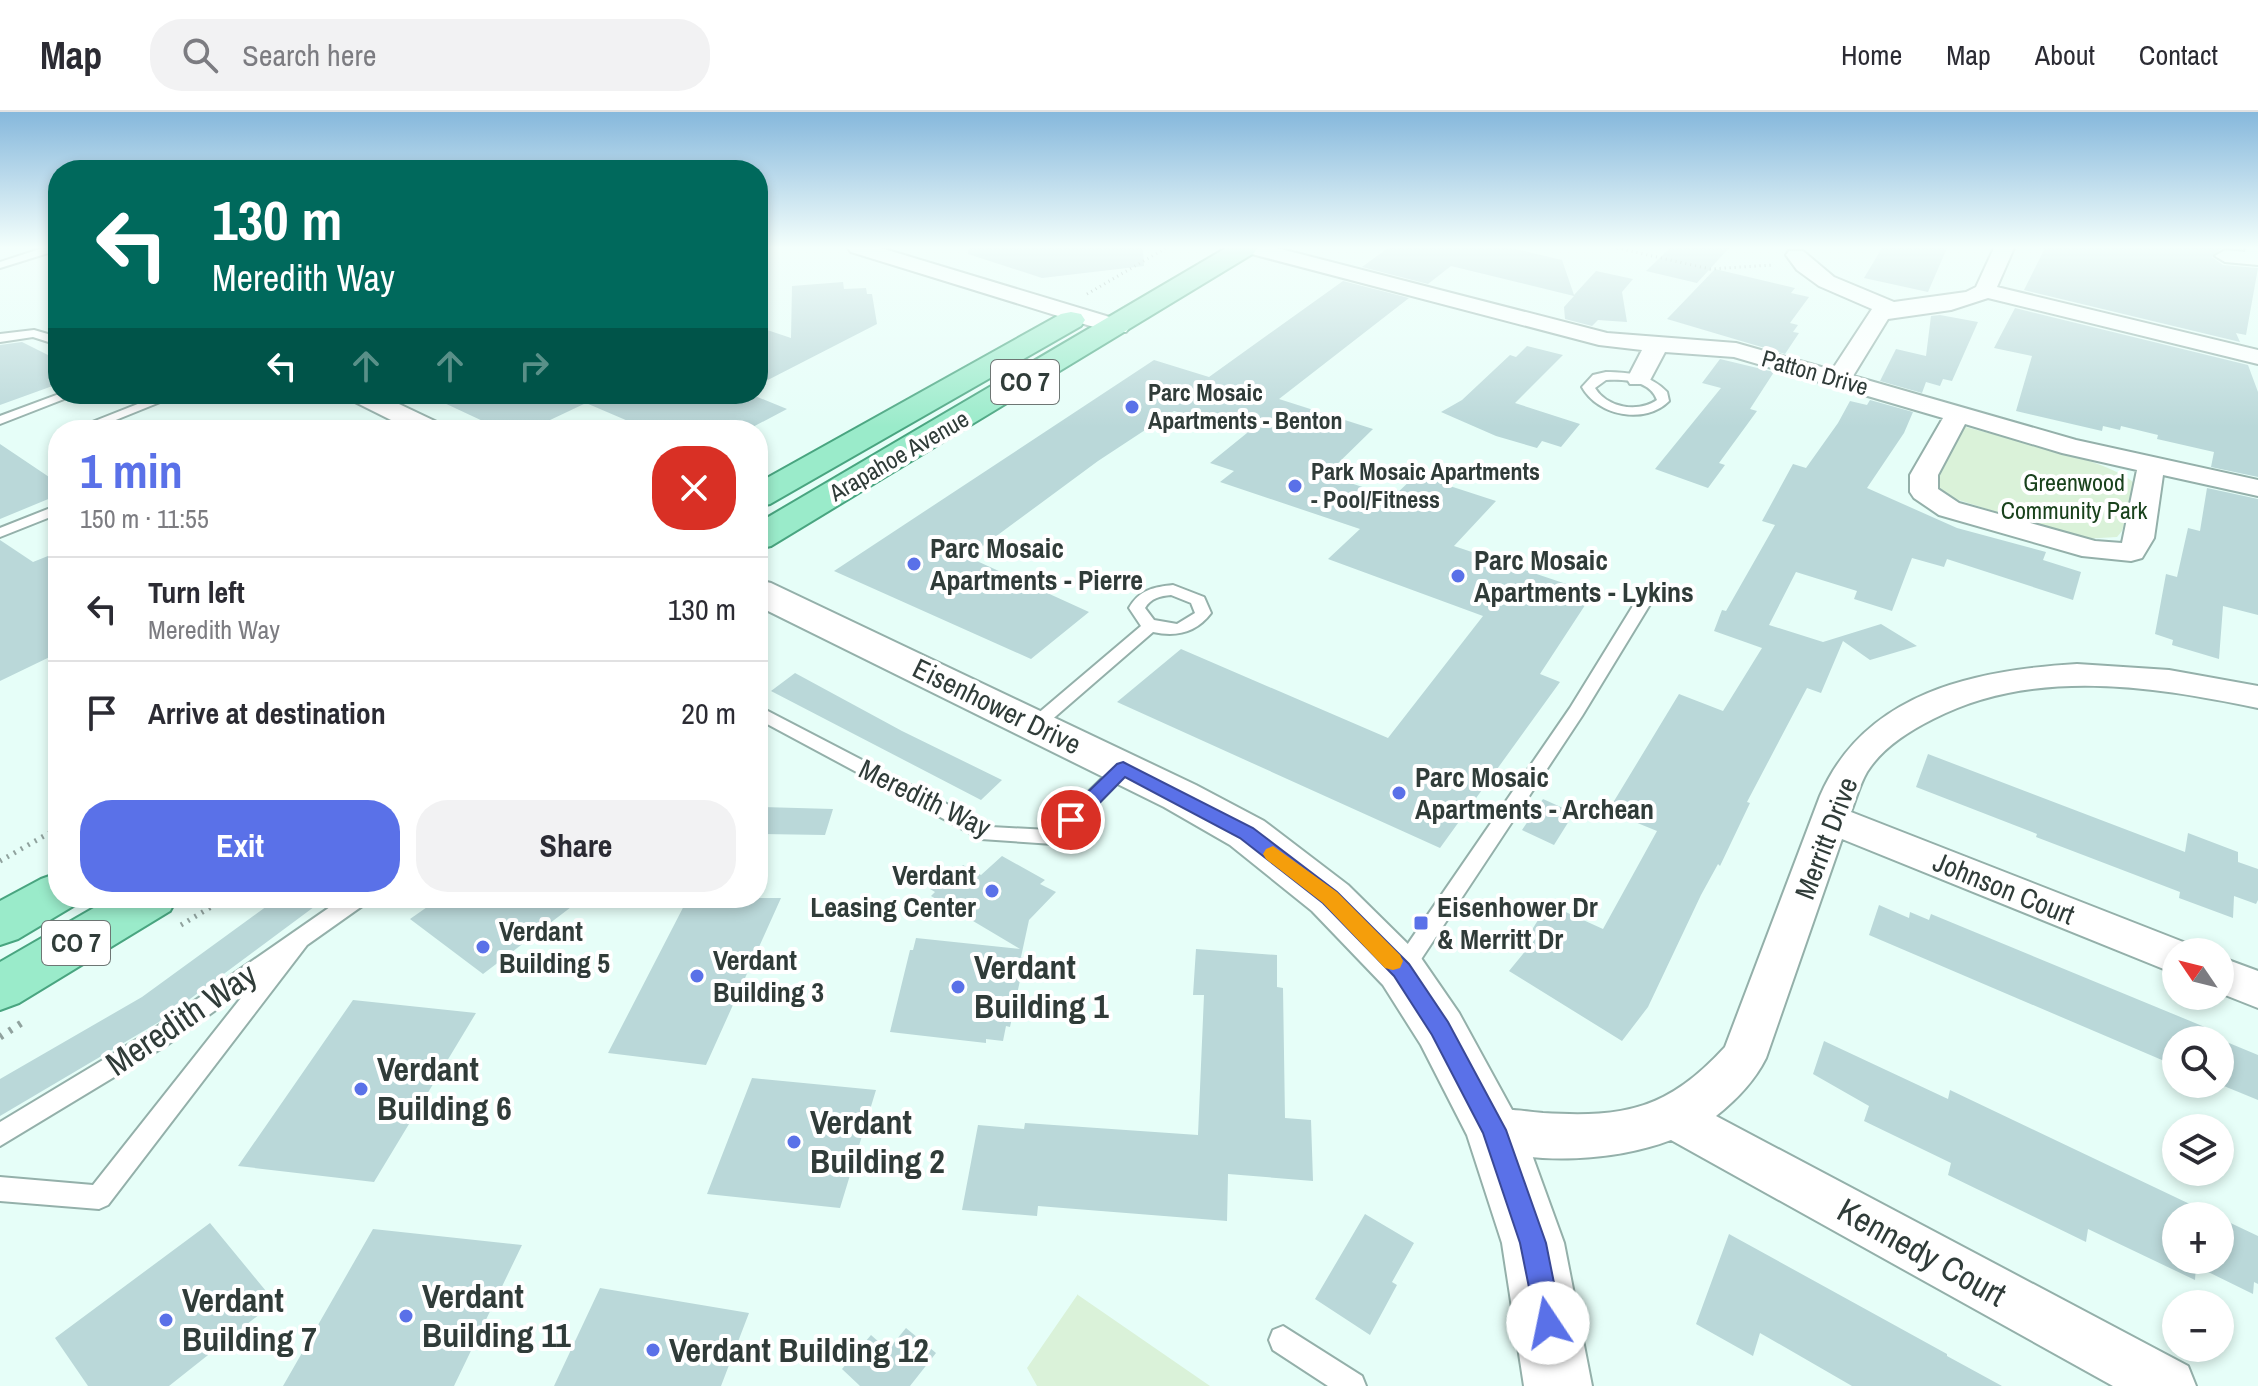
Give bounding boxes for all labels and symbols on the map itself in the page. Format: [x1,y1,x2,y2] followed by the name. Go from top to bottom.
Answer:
[1758,342,1872,402] street label: Patton Drive
[991,360,1059,404] road number: CO 7
[1148,376,1343,436] place label: Parc Mosaic Apartments - Benton
[1123,398,1141,416] marker: Parc Mosaic Apartments - Benton
[822,402,974,509] street label: Arapahoe Avenue
[1311,455,1540,515] place label: Park Mosaic Apartments - Pool/Fitness
[2001,466,2147,526] park label: Greenwood Community Park
[1286,477,1304,495] marker: Park Mosaic Apartments - Pool/Fitness
[930,529,1143,599] place label: Parc Mosaic Apartments - Pierre
[1474,541,1694,611] place label: Parc Mosaic Apartments - Lykins
[905,555,923,573] marker: Parc Mosaic Apartments - Pierre
[1449,567,1467,585] marker: Parc Mosaic Apartments - Lykins
[907,649,1087,763] street label: Eisenhower Drive
[853,750,998,846] street label: Meredith Way
[1415,758,1654,828] place label: Parc Mosaic Apartments - Archean
[1785,772,1867,904] street label: Merritt Drive
[1390,784,1408,802] marker: Parc Mosaic Apartments - Archean
[1037,786,1105,854] pin
[1928,842,2080,934] street label: Johnson Court
[810,856,976,926] place label: Verdant Leasing Center
[983,882,1001,900] marker: Verdant Leasing Center
[1437,888,1598,958] place label: Eisenhower Dr & Merritt Dr
[499,912,610,982] place label: Verdant Building 5
[1412,914,1430,932] marker: Eisenhower Dr & Merritt Dr
[42,921,110,965] road number: CO 7
[474,938,492,956] marker: Verdant Building 5
[2162,938,2234,1010] north arrow
[713,941,824,1011] place label: Verdant Building 3
[974,944,1109,1029] place label: Verdant Building 1
[97,952,265,1086] street label: Meredith Way
[688,967,706,985] marker: Verdant Building 3
[949,978,967,996] marker: Verdant Building 1
[377,1046,512,1131] place label: Verdant Building 6
[352,1080,370,1098] marker: Verdant Building 6
[810,1099,945,1184] place label: Verdant Building 2
[785,1133,803,1151] marker: Verdant Building 2
[1830,1187,2015,1317] street label: Kennedy Court
[422,1273,571,1358] place label: Verdant Building 11
[182,1277,317,1362] place label: Verdant Building 7
[1506,1281,1590,1365] position arrow
[397,1307,415,1325] marker: Verdant Building 11
[157,1311,175,1329] marker: Verdant Building 7
[669,1327,929,1373] place label: Verdant Building 12
[644,1341,662,1359] marker: Verdant Building 12

